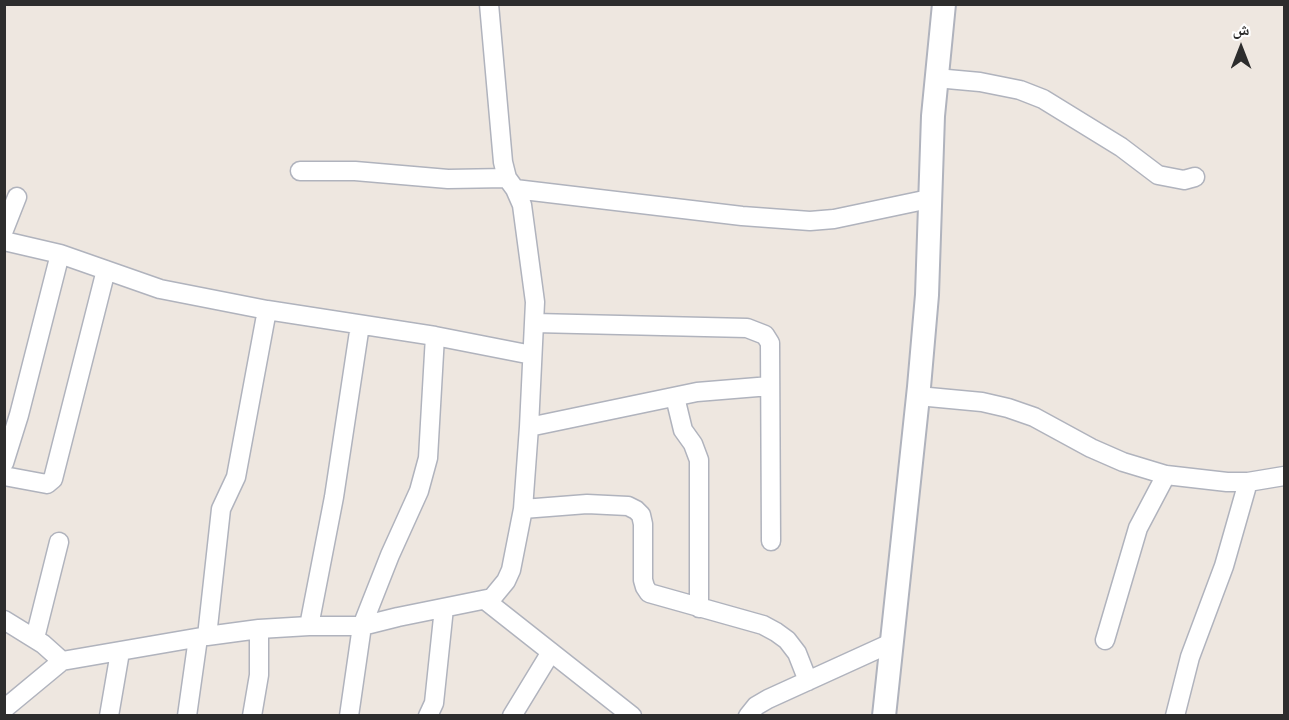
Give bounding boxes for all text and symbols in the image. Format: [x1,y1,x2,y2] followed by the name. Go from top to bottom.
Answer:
[1211,18,1271,78] north arrow
[1233,21,1249,38] text: ش

